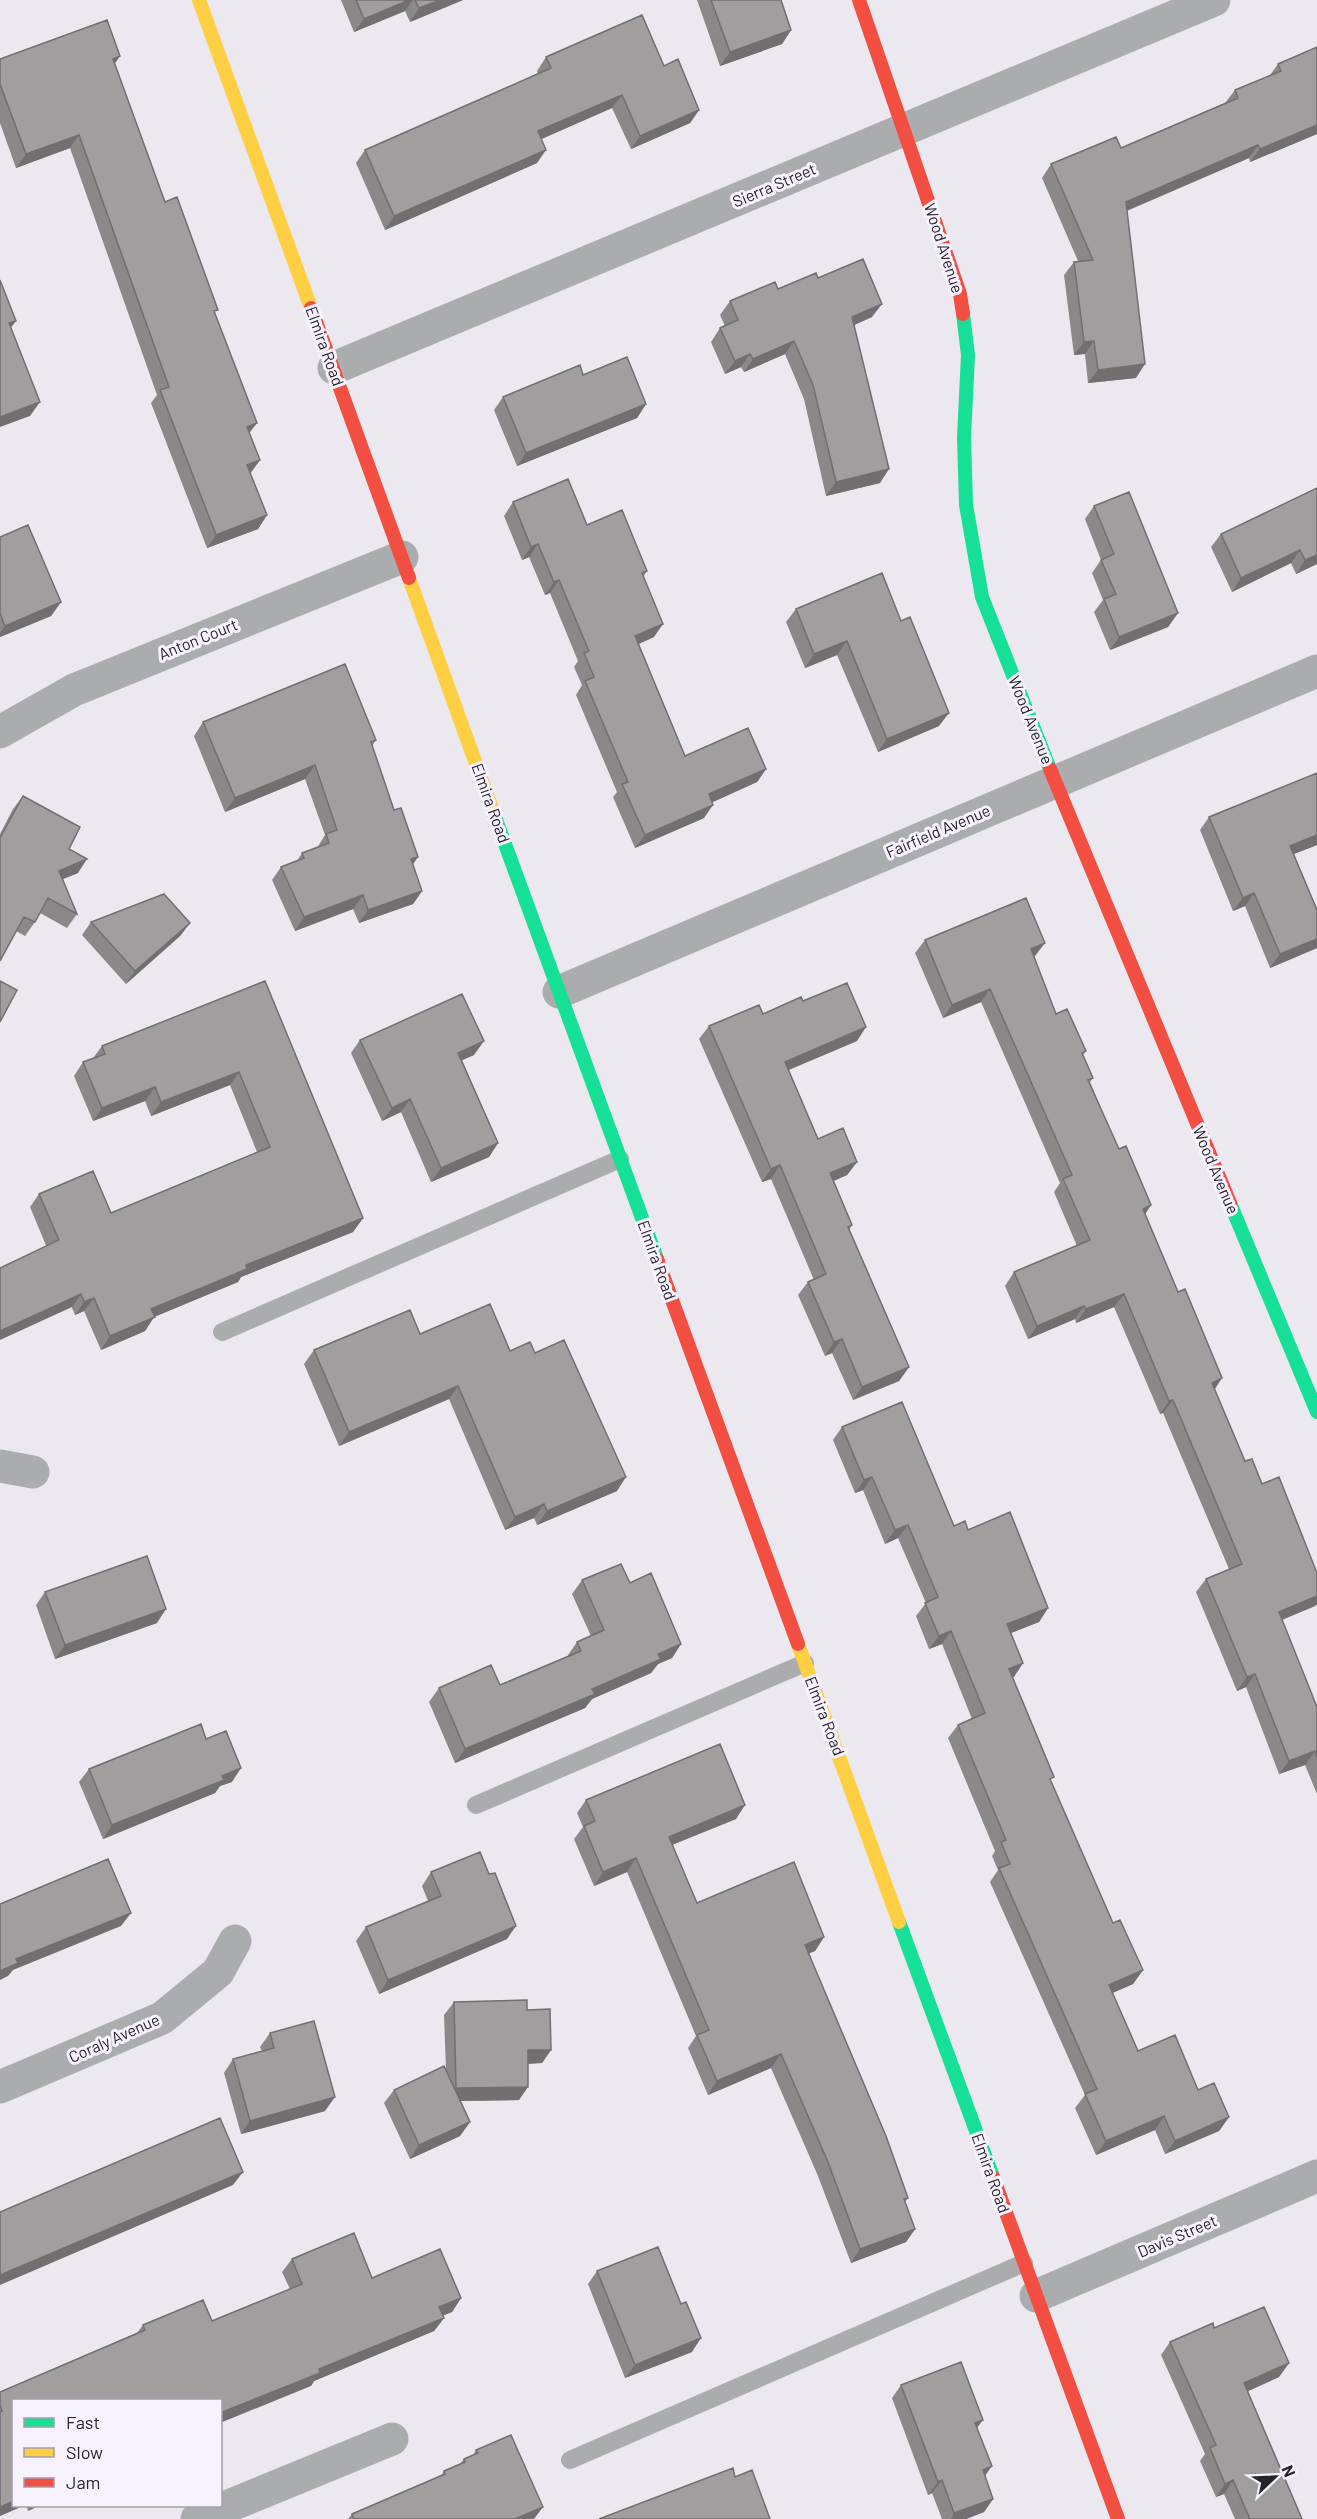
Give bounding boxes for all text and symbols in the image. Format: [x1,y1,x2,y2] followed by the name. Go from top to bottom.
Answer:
[729,158,818,211] street label: Sierra Street
[921,200,968,295] street label: Wood Avenue
[302,303,349,388] street label: Elmira Road
[156,614,240,663] street label: Anton Court
[1005,673,1058,767] street label: Wood Avenue
[468,760,515,845] street label: Elmira Road
[883,800,993,861] street label: Fairfield Avenue
[1189,1123,1243,1217] street label: Wood Avenue
[634,1217,681,1302] street label: Elmira Road
[802,1674,849,1758] street label: Elmira Road
[65,2009,162,2066] street label: Coraly Avenue
[968,2130,1015,2215] street label: Elmira Road
[1134,2210,1219,2261] street label: Davis Street
[12,2399,222,2507] legend
[66,2411,100,2433] text: Fast
[66,2441,103,2463] text: Slow
[1245,2447,1305,2507] north arrow
[1278,2462,1300,2480] text: N
[66,2471,100,2493] text: Jam

